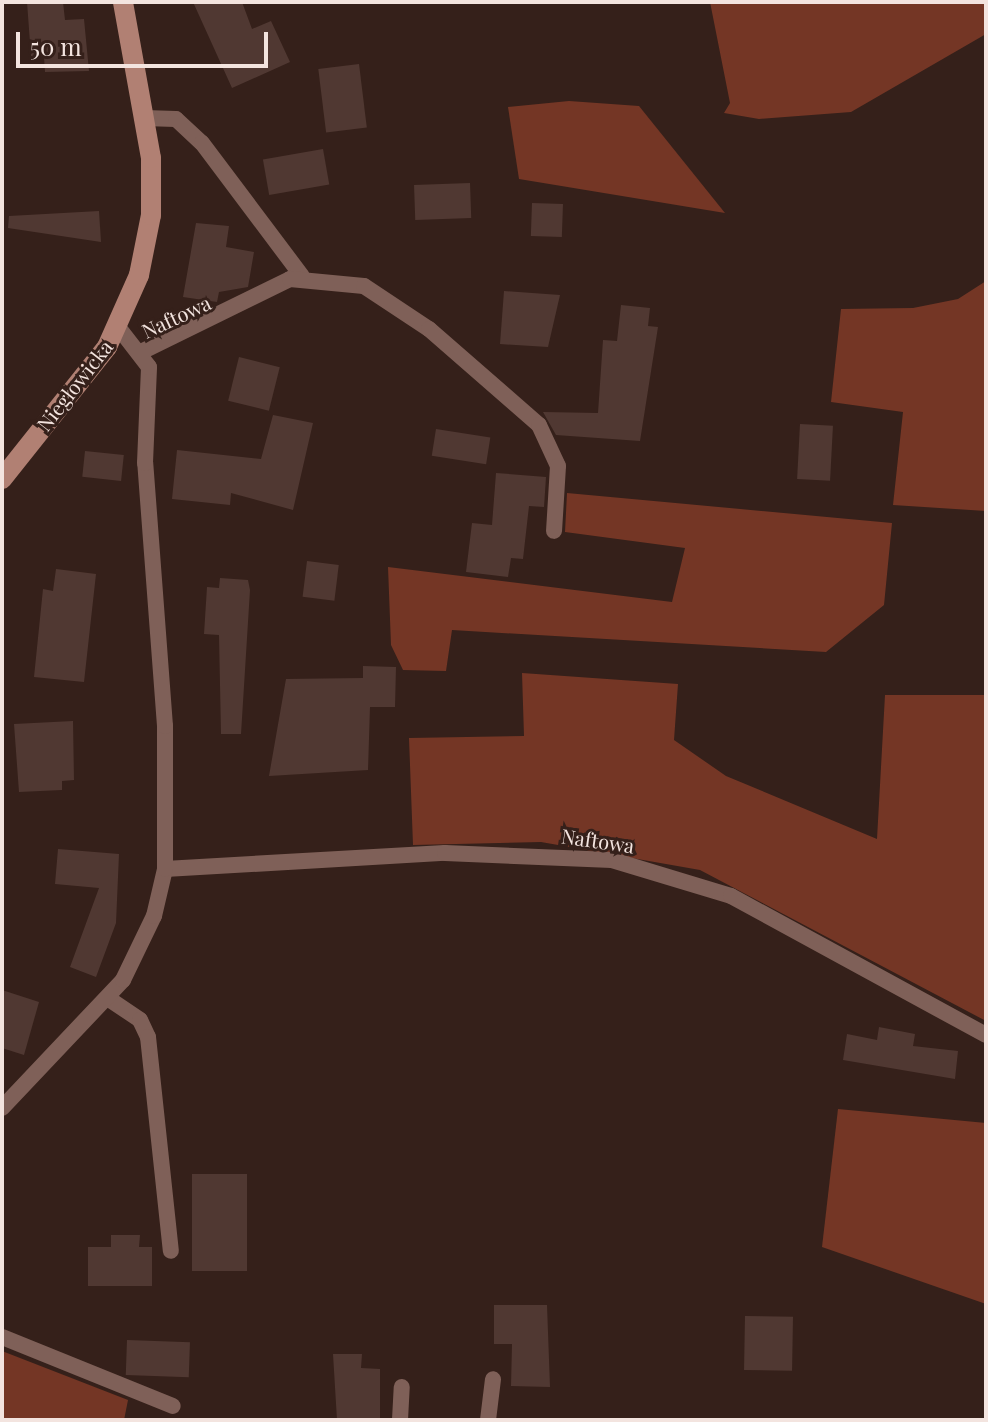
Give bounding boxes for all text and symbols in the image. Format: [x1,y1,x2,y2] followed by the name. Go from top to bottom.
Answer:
[20,16,272,66] scale bar
[30,30,82,62] text: 50 m
[138,290,214,342] street label: Naftowa
[31,335,117,435] street label: Niegłowicka
[560,823,636,857] street label: Naftowa

